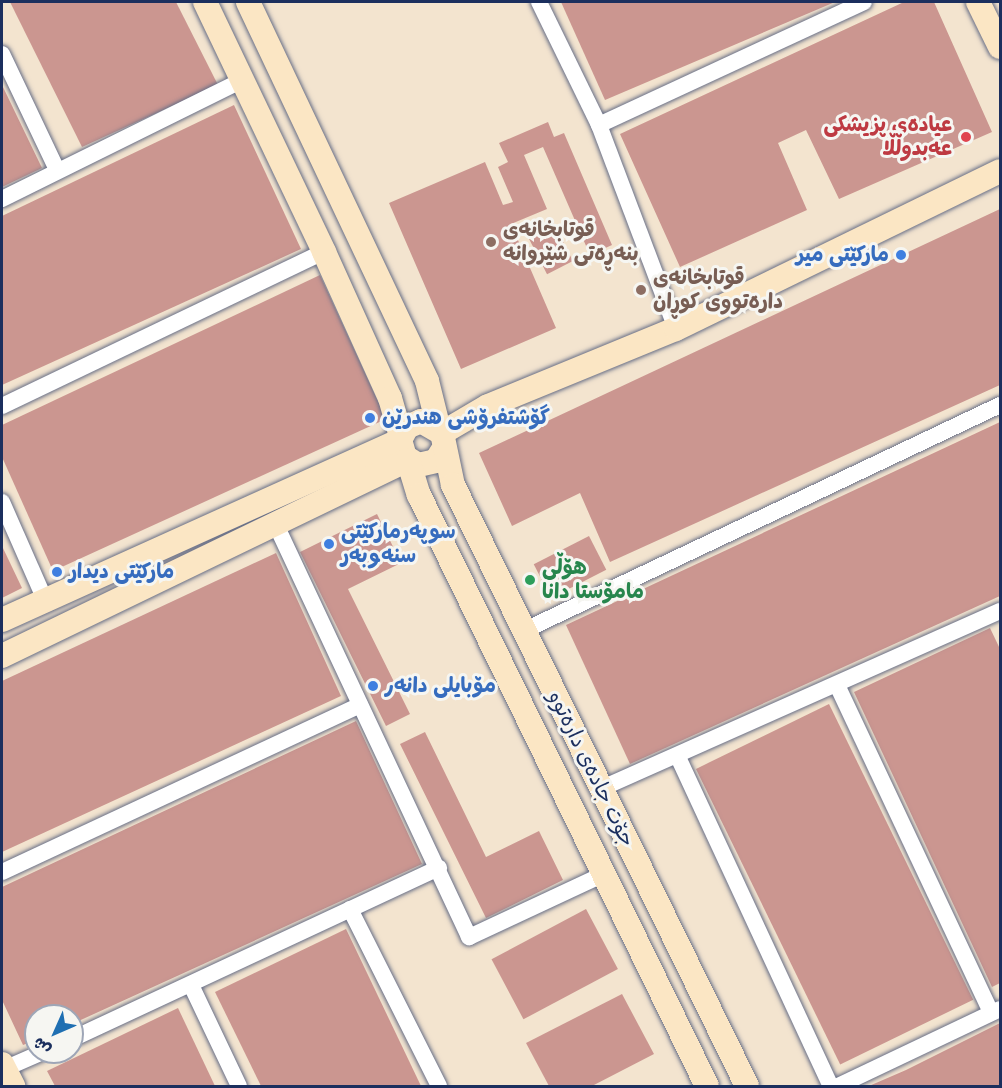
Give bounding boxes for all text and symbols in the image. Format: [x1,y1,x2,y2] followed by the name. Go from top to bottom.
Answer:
[823,112,952,162] place label: عیادەی پزیشکی عەبدوڵڵا
[957,128,975,146] marker: عیادەی پزیشکی عەبدوڵڵا
[503,217,639,267] place label: قوتابخانەی بنەڕەتی شێروانە
[484,235,498,249] marker: قوتابخانەی بنەڕەتی شێروانە
[796,242,889,268] place label: مارکێتی میر
[894,248,908,262] marker: مارکێتی میر
[653,265,783,315] place label: قوتابخانەی دارەتووی کوڕان
[634,283,648,297] marker: قوتابخانەی دارەتووی کوڕان
[382,405,550,431] place label: گۆشتفرۆشی هندرێن
[363,411,377,425] marker: گۆشتفرۆشی هندرێن
[341,519,456,569] place label: سوپەرمارکێتی سنەوبەر
[322,537,336,551] marker: سوپەرمارکێتی سنەوبەر
[542,555,644,605] place label: هۆڵی مامۆستا دانا
[69,559,174,585] place label: مارکێتی دیدار
[50,565,64,579] marker: مارکێتی دیدار
[523,573,537,587] marker: هۆڵی مامۆستا دانا
[385,673,496,699] place label: مۆبایلی دانەر
[366,679,380,693] marker: مۆبایلی دانەر
[542,687,640,851] street label: جۆت جادەی دارەتوو
[24,1004,84,1064] north arrow
[29,1032,56,1059] text: ش

